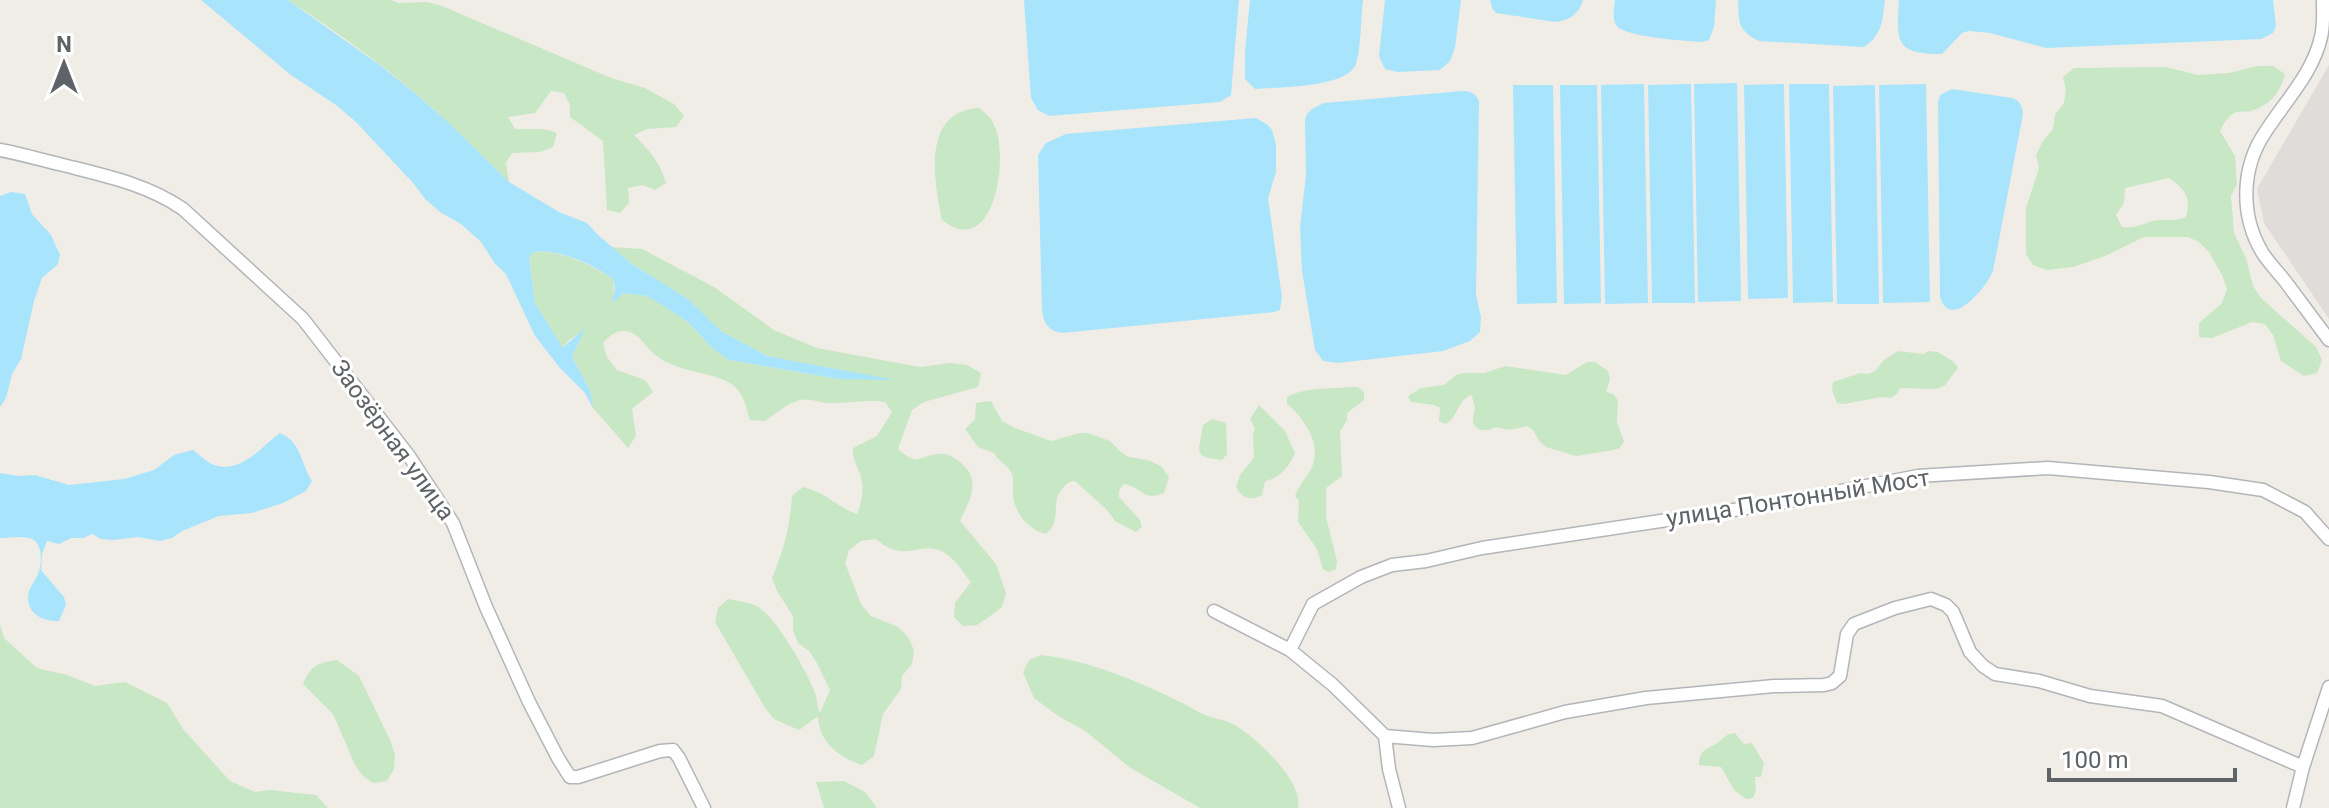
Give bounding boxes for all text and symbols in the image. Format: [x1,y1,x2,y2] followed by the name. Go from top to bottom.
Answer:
[24,24,104,104] north arrow
[56,32,72,57] text: N
[325,354,461,526] street label: Заозёрная улица
[1664,463,1932,533] street label: улица Понтонный Мост
[2049,732,2235,782] scale bar
[2061,746,2128,774] text: 100 m

